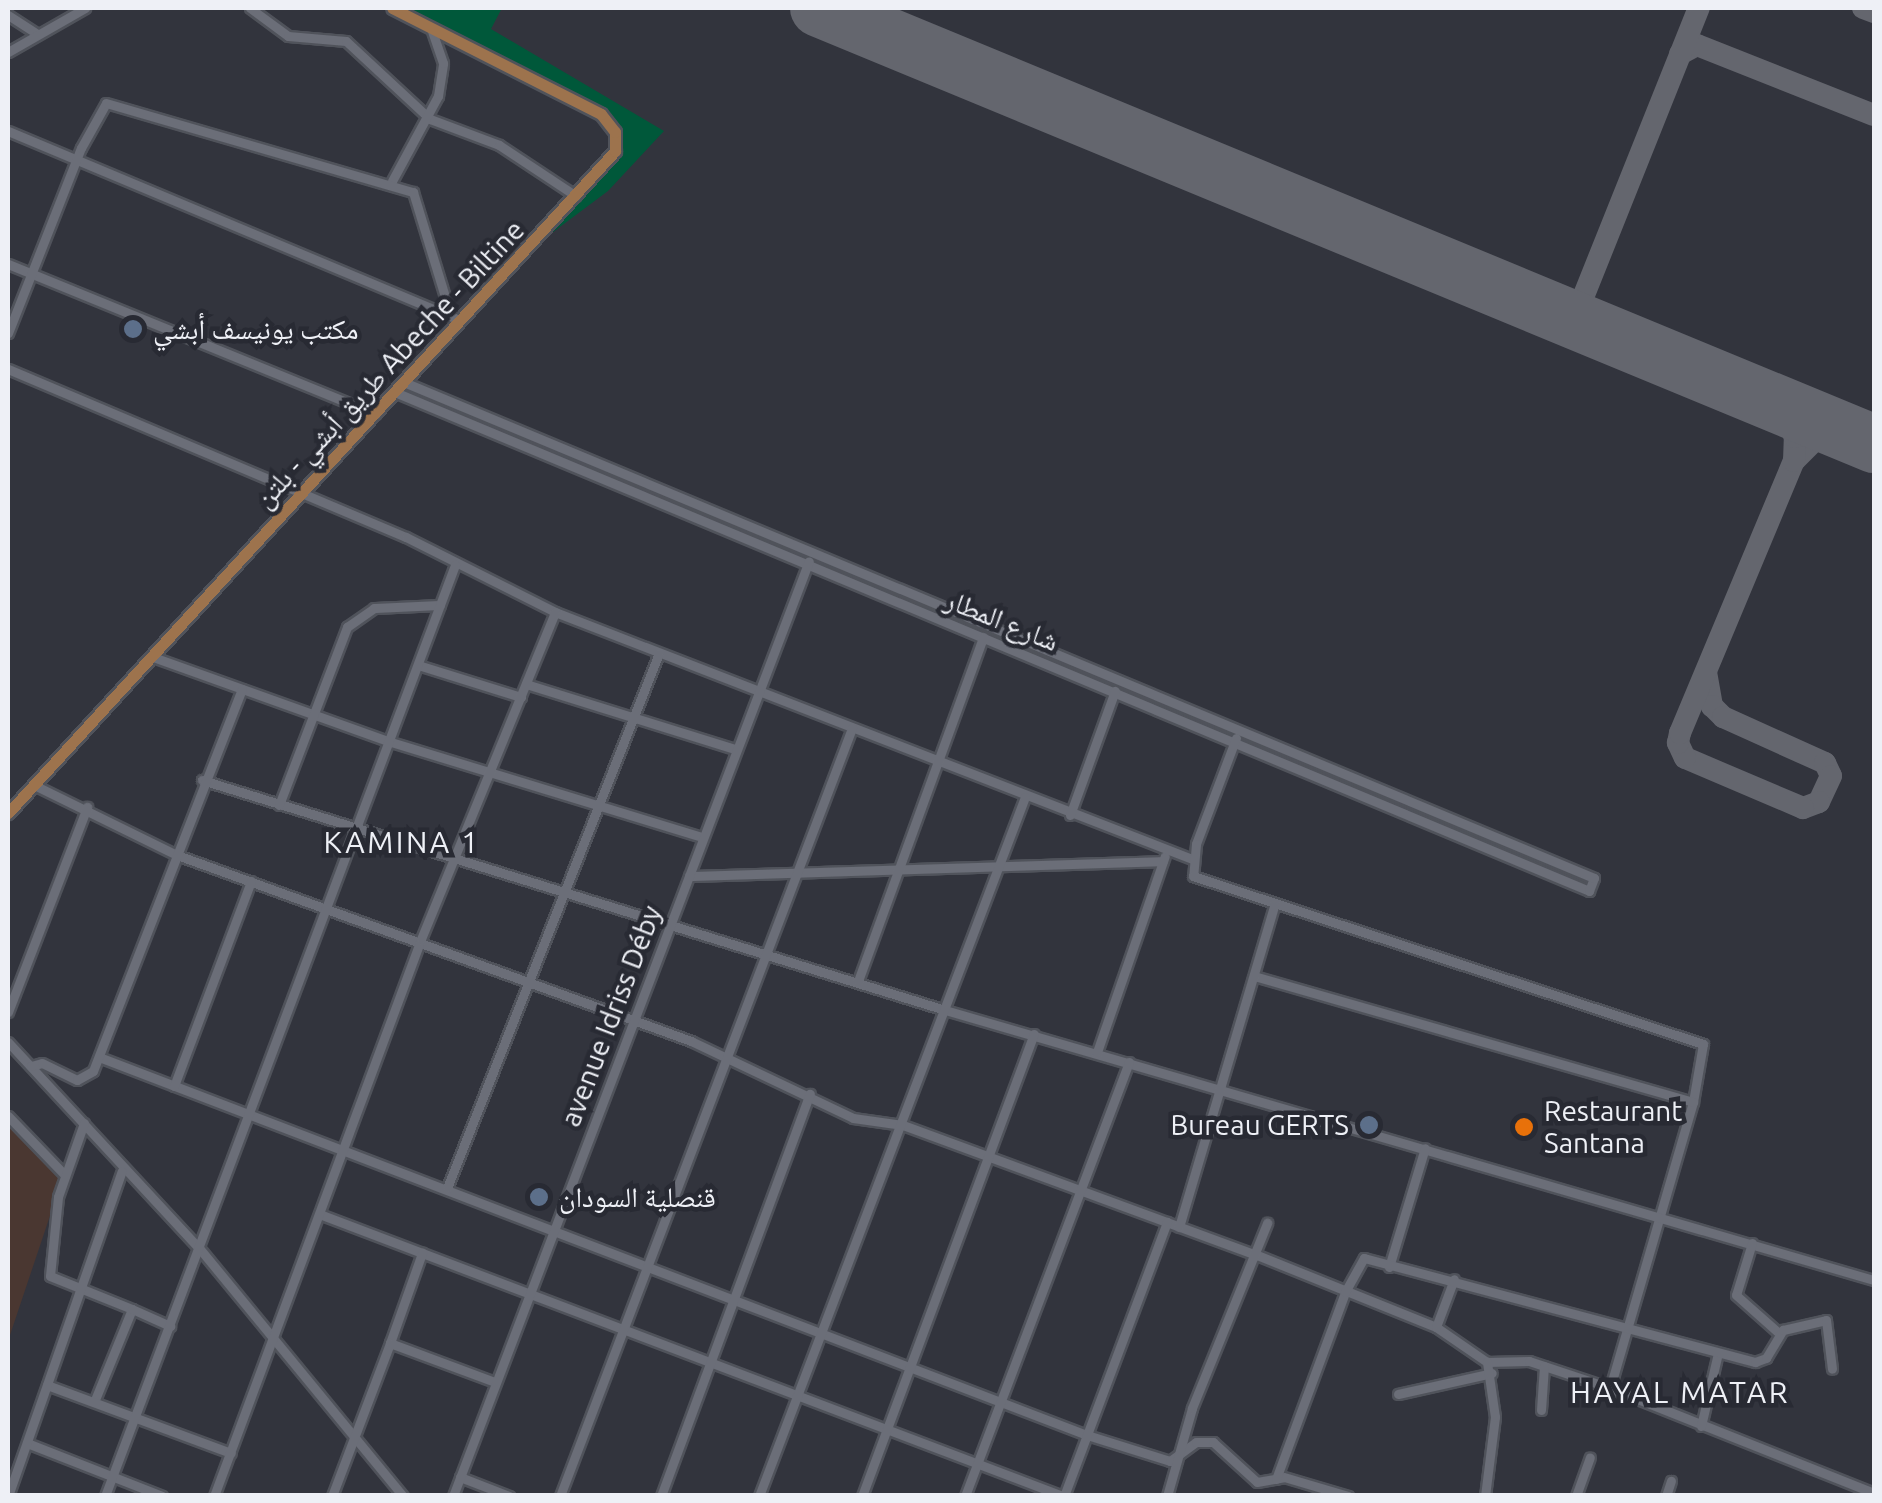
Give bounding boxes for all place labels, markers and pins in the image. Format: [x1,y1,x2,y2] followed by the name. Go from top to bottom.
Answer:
[153,312,358,346] place label: مكتب يونيسف أبشي
[122,318,144,340] marker: مكتب يونيسف أبشي
[1544,1094,1682,1160] place label: Restaurant Santana
[1170,1108,1349,1142] place label: Bureau GERTS
[1358,1114,1380,1136] marker: Bureau GERTS
[1513,1116,1535,1138] marker: Restaurant Santana
[559,1180,716,1214] place label: قنصلية السودان
[528,1186,550,1208] marker: قنصلية السودان

